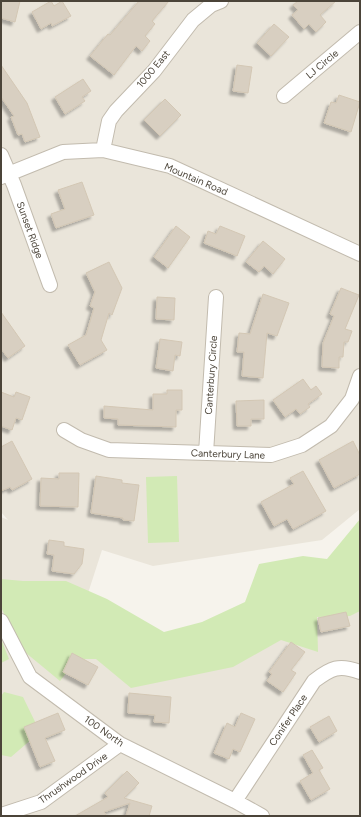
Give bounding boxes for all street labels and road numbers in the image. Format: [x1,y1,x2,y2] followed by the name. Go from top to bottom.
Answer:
[303,46,341,81] street label: LJ Circle
[133,47,173,91] street label: 1000 East
[162,160,230,198] street label: Mountain Road
[14,200,46,261] street label: Sunset Ridge
[202,335,220,415] street label: Canterbury Circle
[191,446,266,462] street label: Canterbury Lane
[266,691,310,748] street label: Conifer Place
[82,713,127,750] street label: 100 North
[36,749,110,807] street label: Thrushwood Drive

